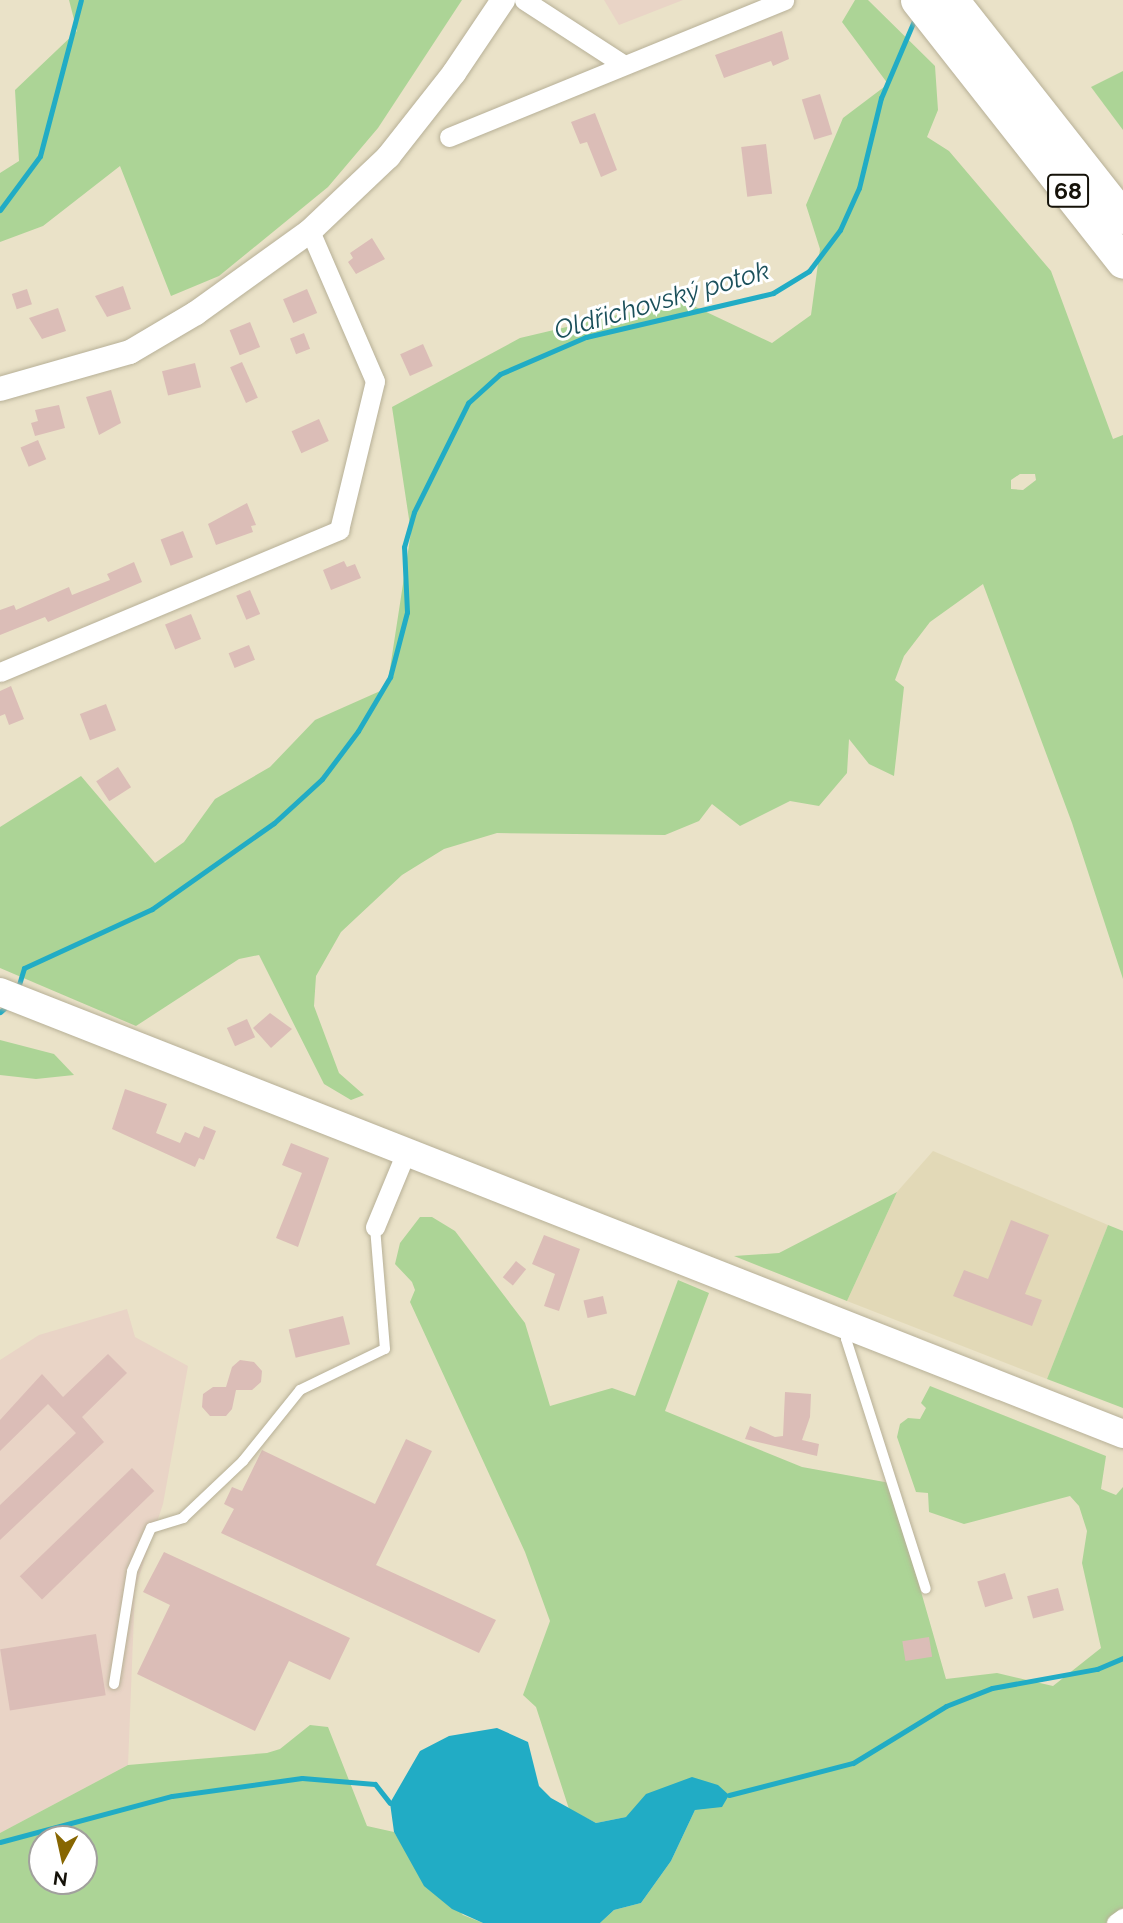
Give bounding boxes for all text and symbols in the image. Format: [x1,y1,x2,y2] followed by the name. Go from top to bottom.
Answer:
[1047,172,1089,210] road number: 68
[551,255,773,347] water label: Oldřichovský potok
[28,1825,98,1895] north arrow
[52,1867,69,1891] text: N

